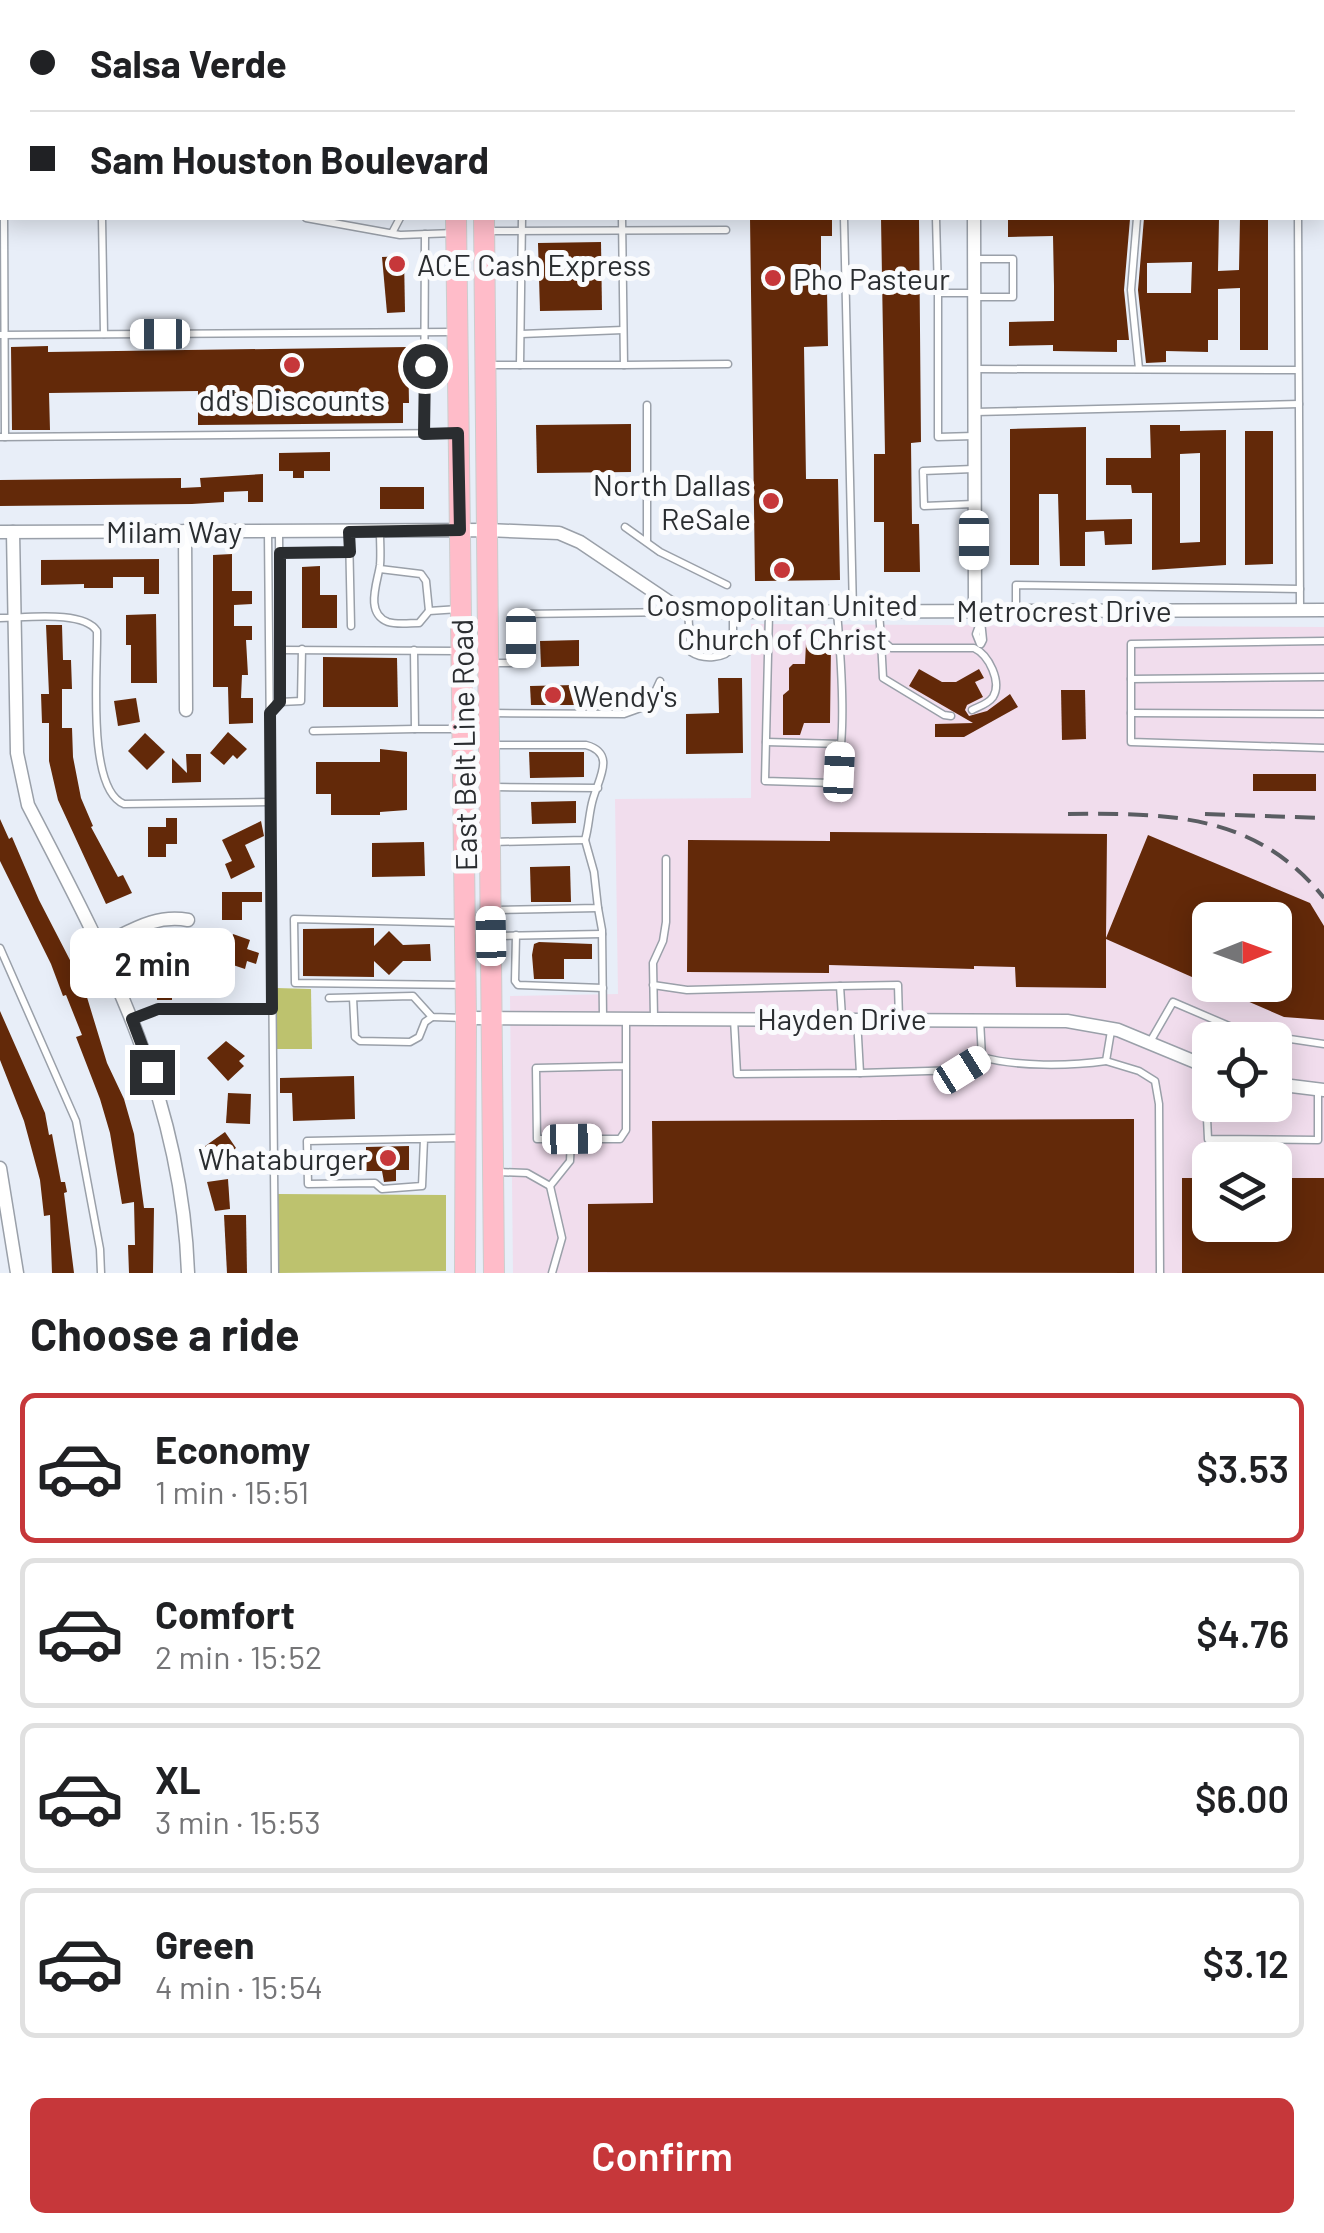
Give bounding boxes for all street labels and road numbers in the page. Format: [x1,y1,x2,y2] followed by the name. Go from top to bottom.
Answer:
[106,513,242,549] street label: Milam Way
[956,592,1172,628] street label: Metrocrest Drive
[443,619,483,871] street label: East Belt Line Road
[757,1000,927,1036] street label: Hayden Drive

